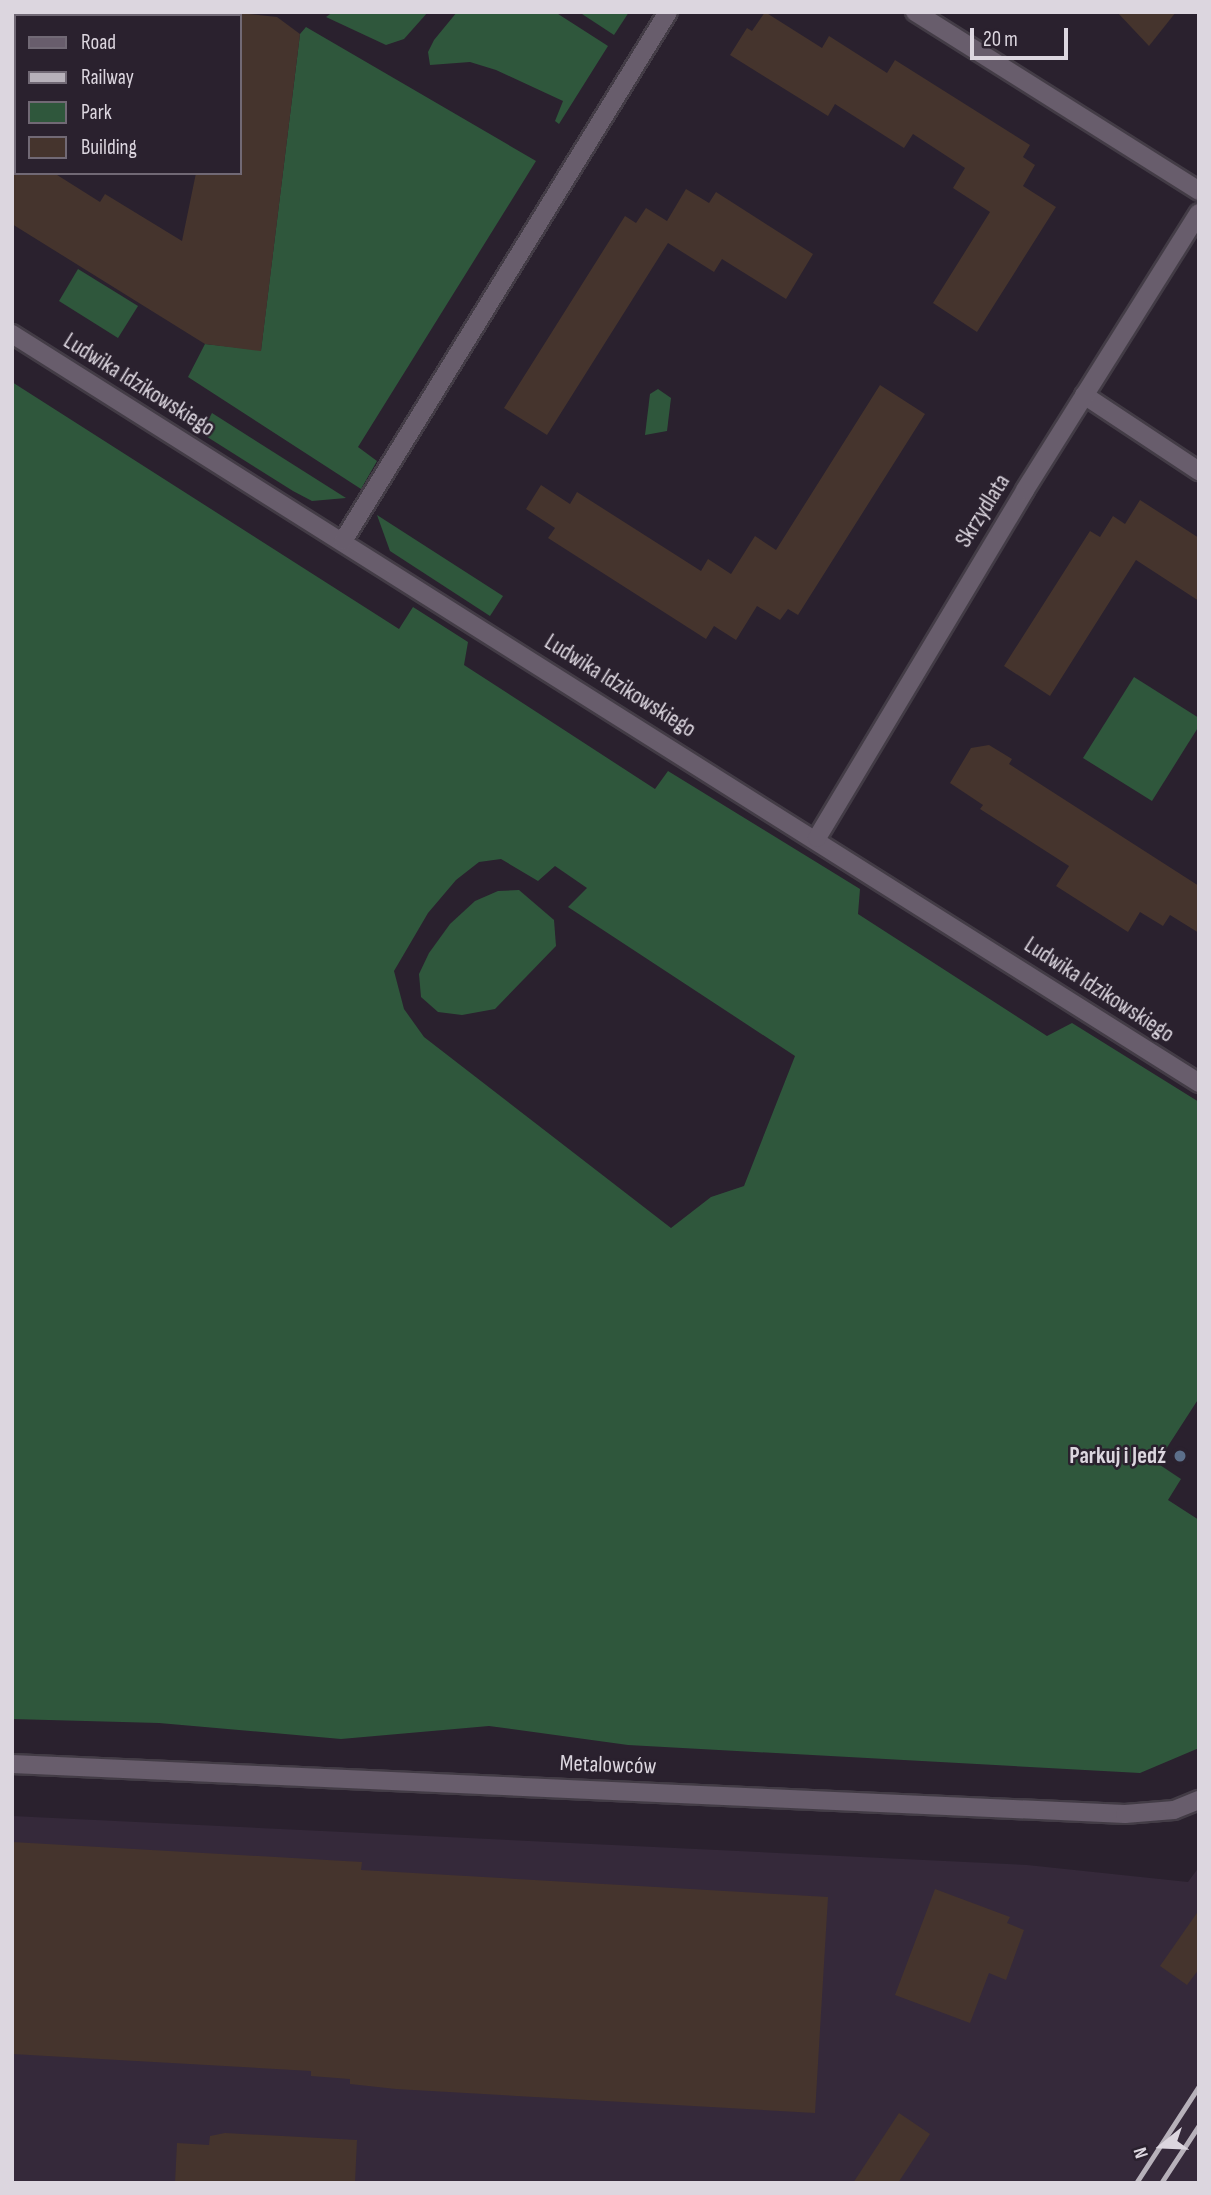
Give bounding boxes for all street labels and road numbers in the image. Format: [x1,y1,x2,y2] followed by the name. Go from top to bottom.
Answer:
[58,327,220,443] street label: Ludwika Idzikowskiego
[950,469,1016,553] street label: Skrzydlata
[539,628,701,744] street label: Ludwika Idzikowskiego
[1019,931,1179,1049] street label: Ludwika Idzikowskiego
[559,1750,657,1780] street label: Metalowców

